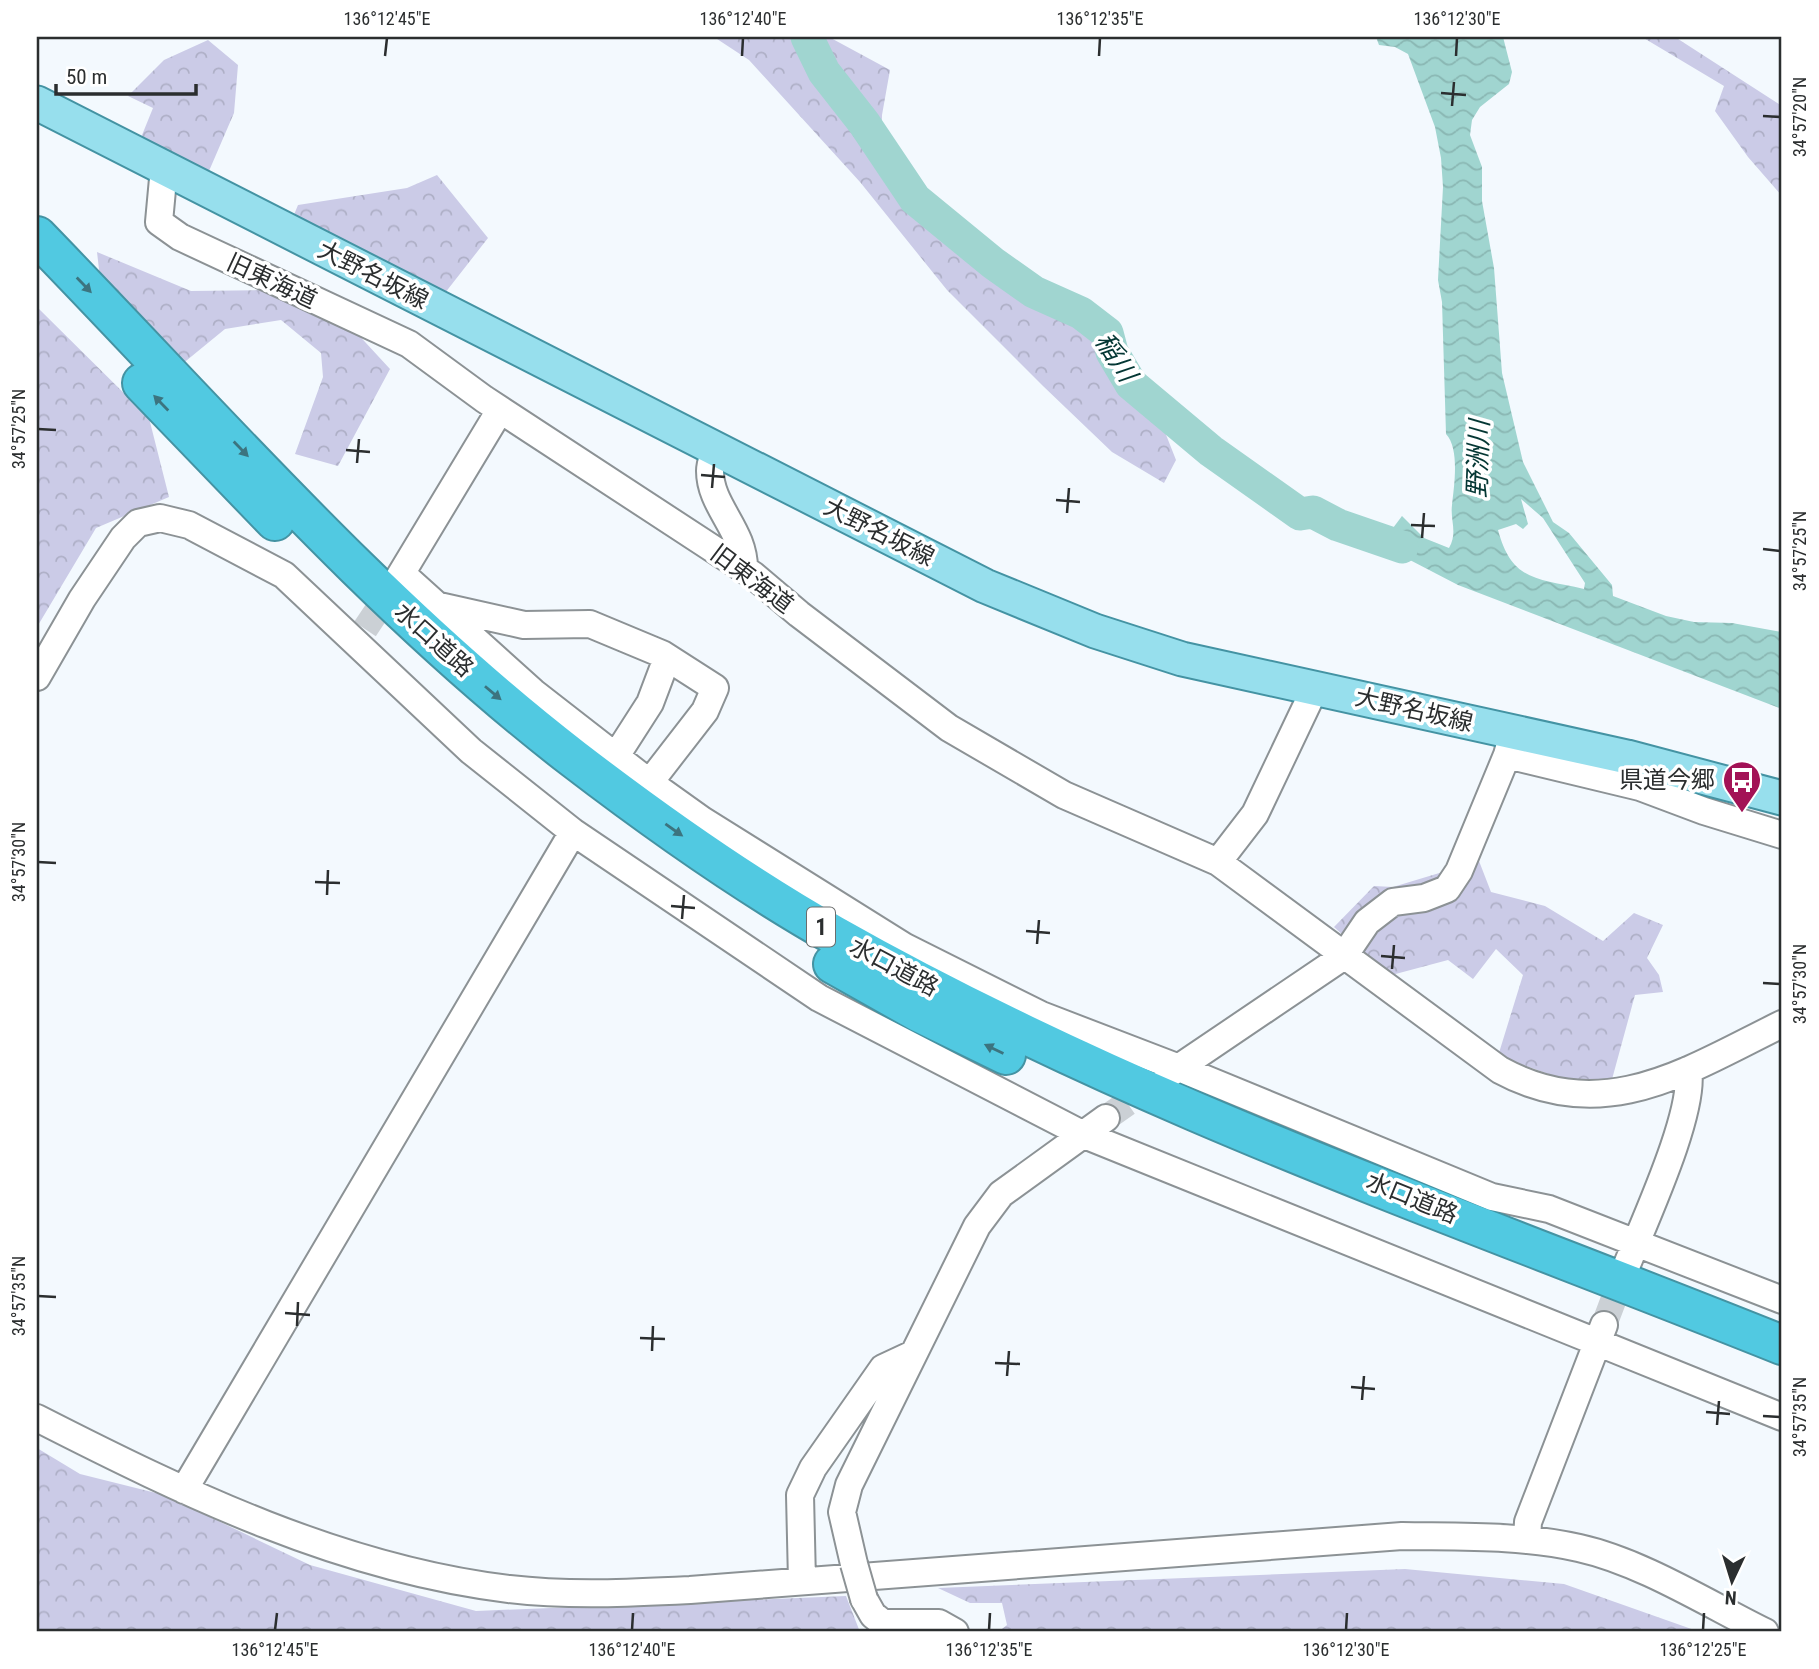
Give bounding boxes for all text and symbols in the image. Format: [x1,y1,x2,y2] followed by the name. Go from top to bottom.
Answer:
[344,8,430,29] text: 136°12'45"E
[700,8,786,29] text: 136°12'40"E
[1057,8,1143,29] text: 136°12'35"E
[1414,8,1500,29] text: 136°12'30"E
[56,52,196,96] scale bar
[66,65,107,89] text: 50 m
[1789,77,1810,157] text: 34°57'20"N
[313,235,433,315] street label: 大野名坂線
[223,248,321,314] street label: 旧東海道
[76,276,92,293] one-way arrow
[1089,327,1144,389] water label: 稲川
[8,389,29,469] text: 34°57'25"N
[152,395,169,412] one-way arrow
[1462,417,1494,499] water label: 野洲川
[233,440,249,457] one-way arrow
[819,492,939,572] street label: 大野名坂線
[1789,511,1810,591] text: 34°57'25"N
[705,539,799,619] street label: 旧東海道
[389,597,479,683] street label: 水口道路
[1352,683,1476,737] street label: 大野名坂線
[484,685,501,700] one-way arrow
[1721,759,1763,814] bus stop icon: 県道今郷
[1619,766,1715,794] place label: 県道今郷
[8,822,29,902] text: 34°57'30"N
[665,823,683,837] one-way arrow
[807,908,835,946] road number: 1
[845,932,943,1002] street label: 水口道路
[1789,944,1810,1024] text: 34°57'30"N
[984,1043,1004,1054] one-way arrow
[1362,1167,1462,1229] street label: 水口道路
[8,1256,29,1336] text: 34°57'35"N
[1789,1377,1810,1457] text: 34°57'35"N
[1696,1546,1766,1616] north arrow
[1724,1586,1737,1609] text: N
[232,1639,318,1660] text: 136°12'45"E
[589,1639,675,1660] text: 136°12'40"E
[946,1639,1032,1660] text: 136°12'35"E
[1303,1639,1389,1660] text: 136°12'30"E
[1660,1639,1746,1660] text: 136°12'25"E

